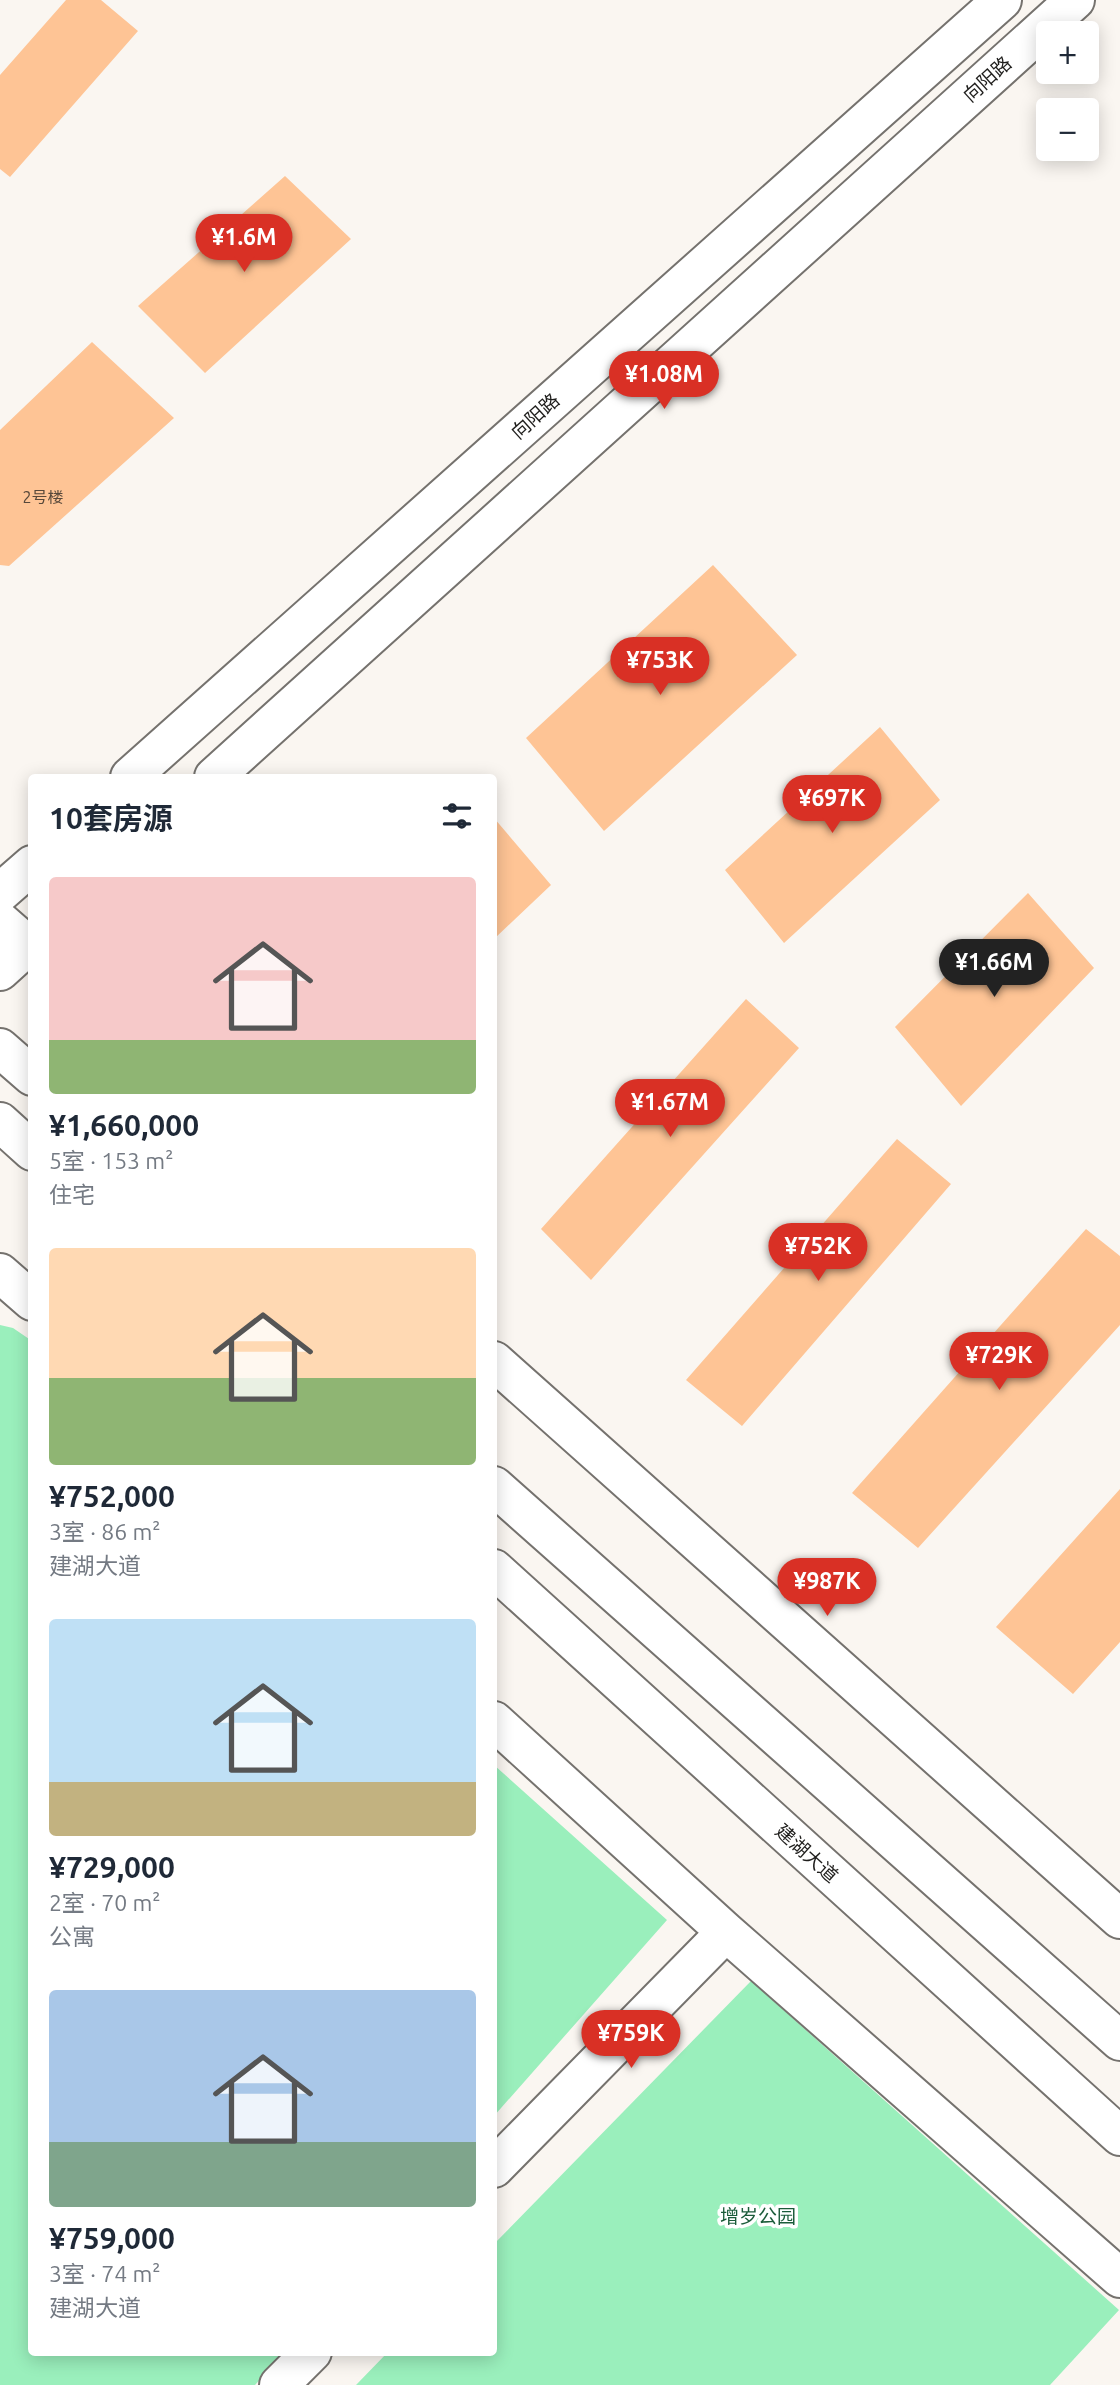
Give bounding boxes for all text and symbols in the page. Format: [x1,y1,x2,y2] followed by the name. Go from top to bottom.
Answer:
[1036,21,1099,161] map controls
[1036,21,1099,84] button: +
[958,52,1016,106] street label: 向阳路
[1036,98,1099,161] button: −
[195,215,293,274] pin: ¥1.6M
[211,224,277,249] text: ¥1.6M
[607,352,721,411] pin: ¥1.08M
[625,361,703,386] text: ¥1.08M
[506,389,564,443] street label: 向阳路
[22,488,64,506] house number: 2号楼
[611,638,709,697] pin: ¥753K
[626,647,694,672] text: ¥753K
[783,776,881,835] pin: ¥697K
[798,785,866,810] text: ¥697K
[438,797,476,835] icon: filters
[49,801,173,835] text: 10套房源
[200,923,326,1049] icon: home
[937,940,1051,999] pin: ¥1.66M
[955,949,1033,974] text: ¥1.66M
[613,1080,727,1139] pin: ¥1.67M
[631,1089,709,1114] text: ¥1.67M
[49,1108,199,1142] text: ¥1,660,000
[49,1148,173,1173] text: 5室 · 153 m²
[49,1182,95,1207] text: 住宅
[769,1224,867,1283] pin: ¥752K
[784,1233,852,1258] text: ¥752K
[200,1294,326,1420] icon: home
[950,1332,1048,1392] pin: ¥729K
[965,1342,1033,1367] text: ¥729K
[49,1479,175,1513] text: ¥752,000
[49,1519,160,1544] text: 3室 · 86 m²
[49,1553,141,1578] text: 建湖大道
[778,1558,876,1618] pin: ¥987K
[793,1568,861,1593] text: ¥987K
[200,1665,326,1791] icon: home
[771,1819,843,1887] street label: 建湖大道
[49,1850,175,1884] text: ¥729,000
[49,1890,160,1915] text: 2室 · 70 m²
[49,1924,95,1949] text: 公寓
[582,2010,680,2070] pin: ¥759K
[597,2020,665,2045] text: ¥759K
[200,2036,326,2162] icon: home
[720,2205,796,2227] park label: 增岁公园
[49,2221,175,2255] text: ¥759,000
[49,2261,160,2286] text: 3室 · 74 m²
[49,2295,141,2320] text: 建湖大道

